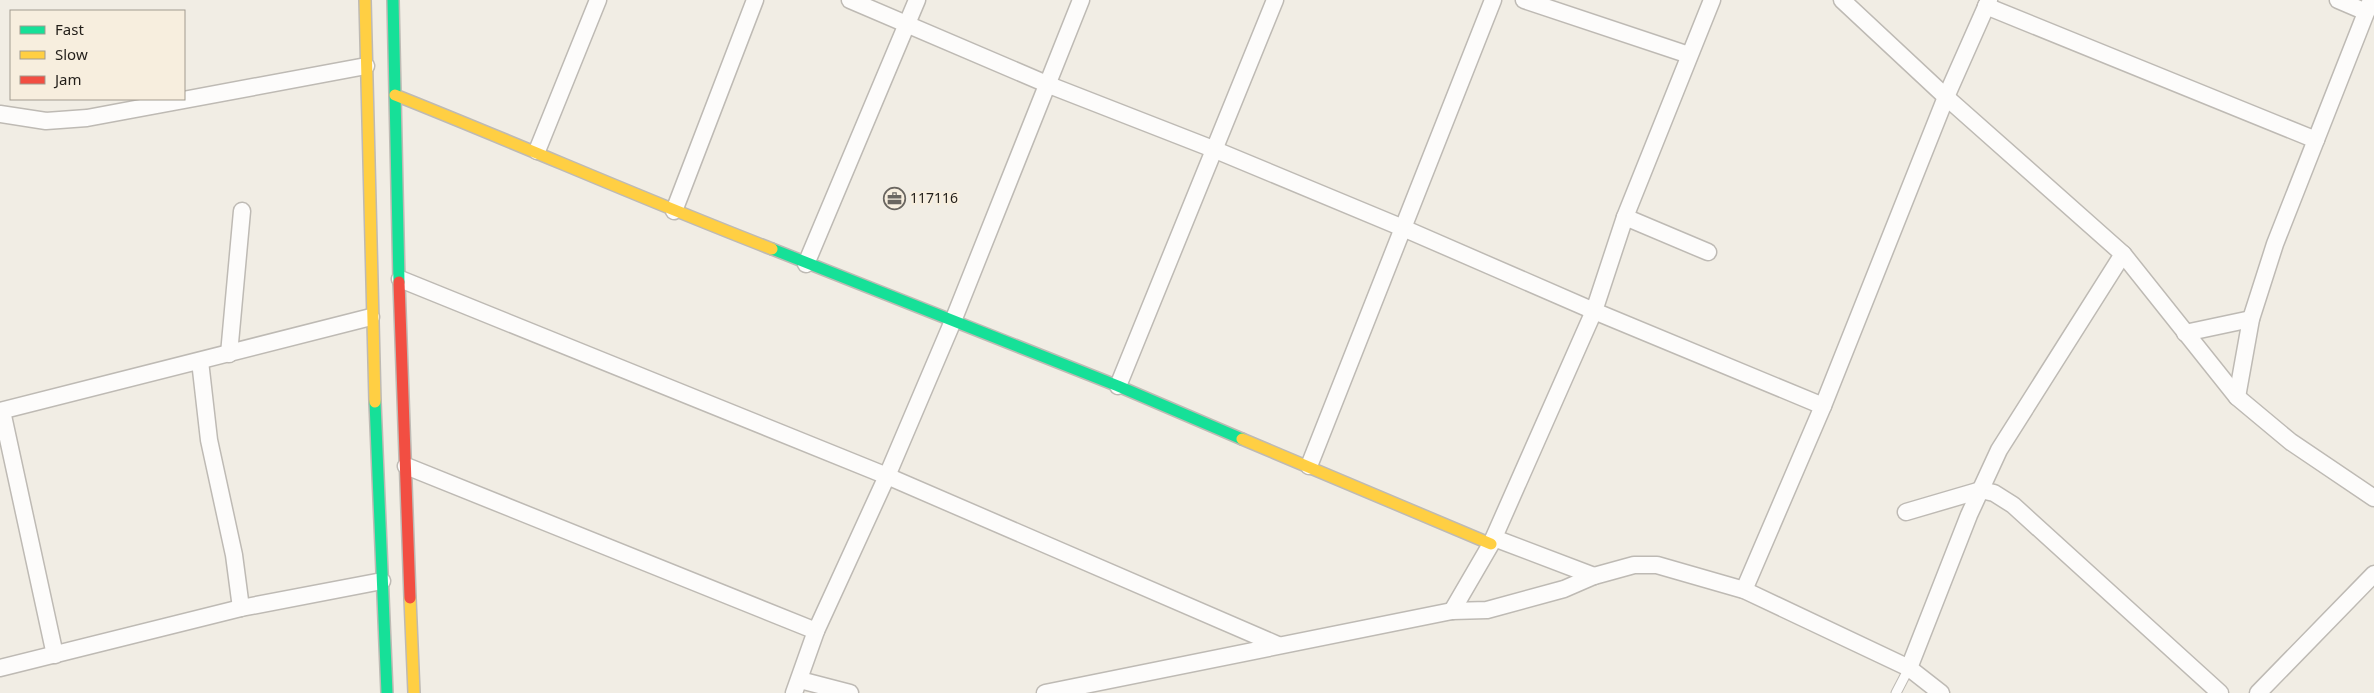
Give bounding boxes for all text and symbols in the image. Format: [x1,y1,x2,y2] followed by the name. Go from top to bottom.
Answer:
[10,10,185,100] legend
[55,19,84,39] text: Fast
[55,44,88,64] text: Slow
[53,69,82,89] text: Jam
[882,186,906,210] office icon: 117116
[910,188,958,207] place label: 117116

